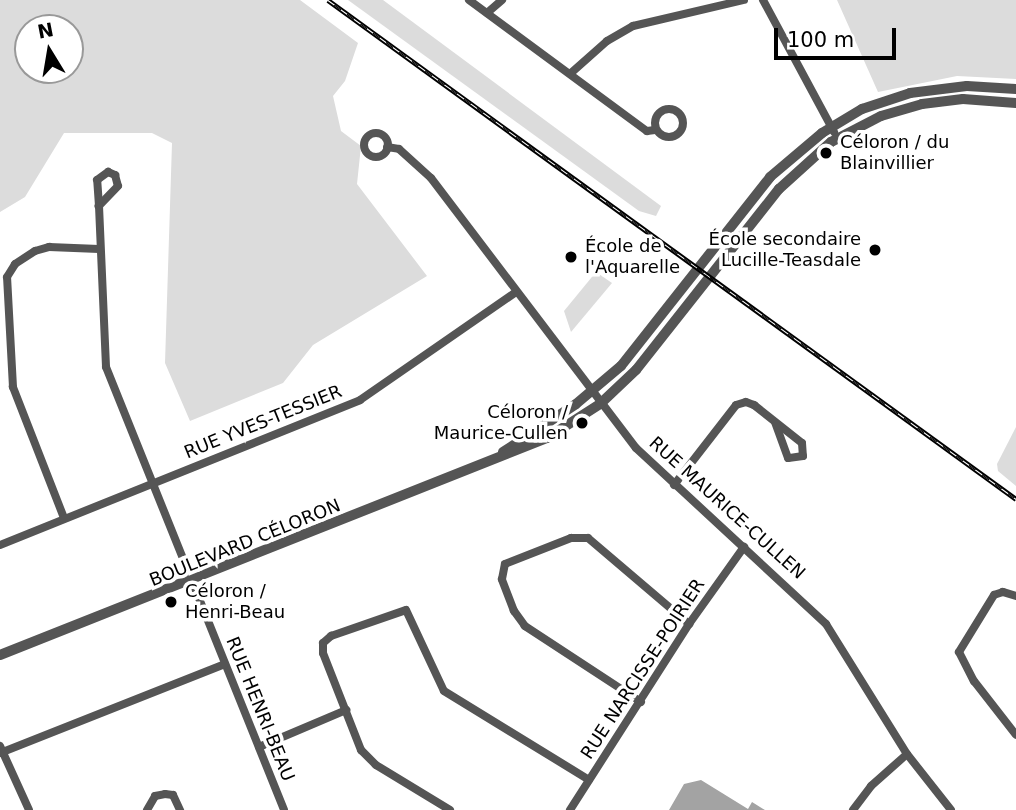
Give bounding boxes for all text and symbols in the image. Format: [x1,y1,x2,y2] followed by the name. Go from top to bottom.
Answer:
[14,14,84,84] north arrow
[778,14,900,58] scale bar
[35,18,55,43] text: N
[787,28,854,52] text: 100 m
[840,132,949,174] place label: Céloron / du Blainvillier
[818,145,834,161] marker: Céloron / du Blainvillier
[709,229,861,272] place label: École secondaire Lucille-Teasdale
[585,236,680,278] place label: École de l'Aquarelle
[867,242,883,258] marker: École secondaire Lucille-Teasdale
[563,249,579,265] marker: École de l'Aquarelle
[181,380,345,464] street label: RUE YVES-TESSIER
[434,402,568,444] place label: Céloron / Maurice-Cullen
[574,415,590,431] marker: Céloron / Maurice-Cullen
[644,432,810,584] street label: RUE MAURICE-CULLEN
[146,495,344,591] street label: BOULEVARD CÉLORON
[577,575,709,763] street label: RUE NARCISSE-POIRIER
[185,581,285,624] place label: Céloron / Henri-Beau
[163,594,179,610] marker: Céloron / Henri-Beau
[221,634,299,784] street label: RUE HENRI-BEAU

